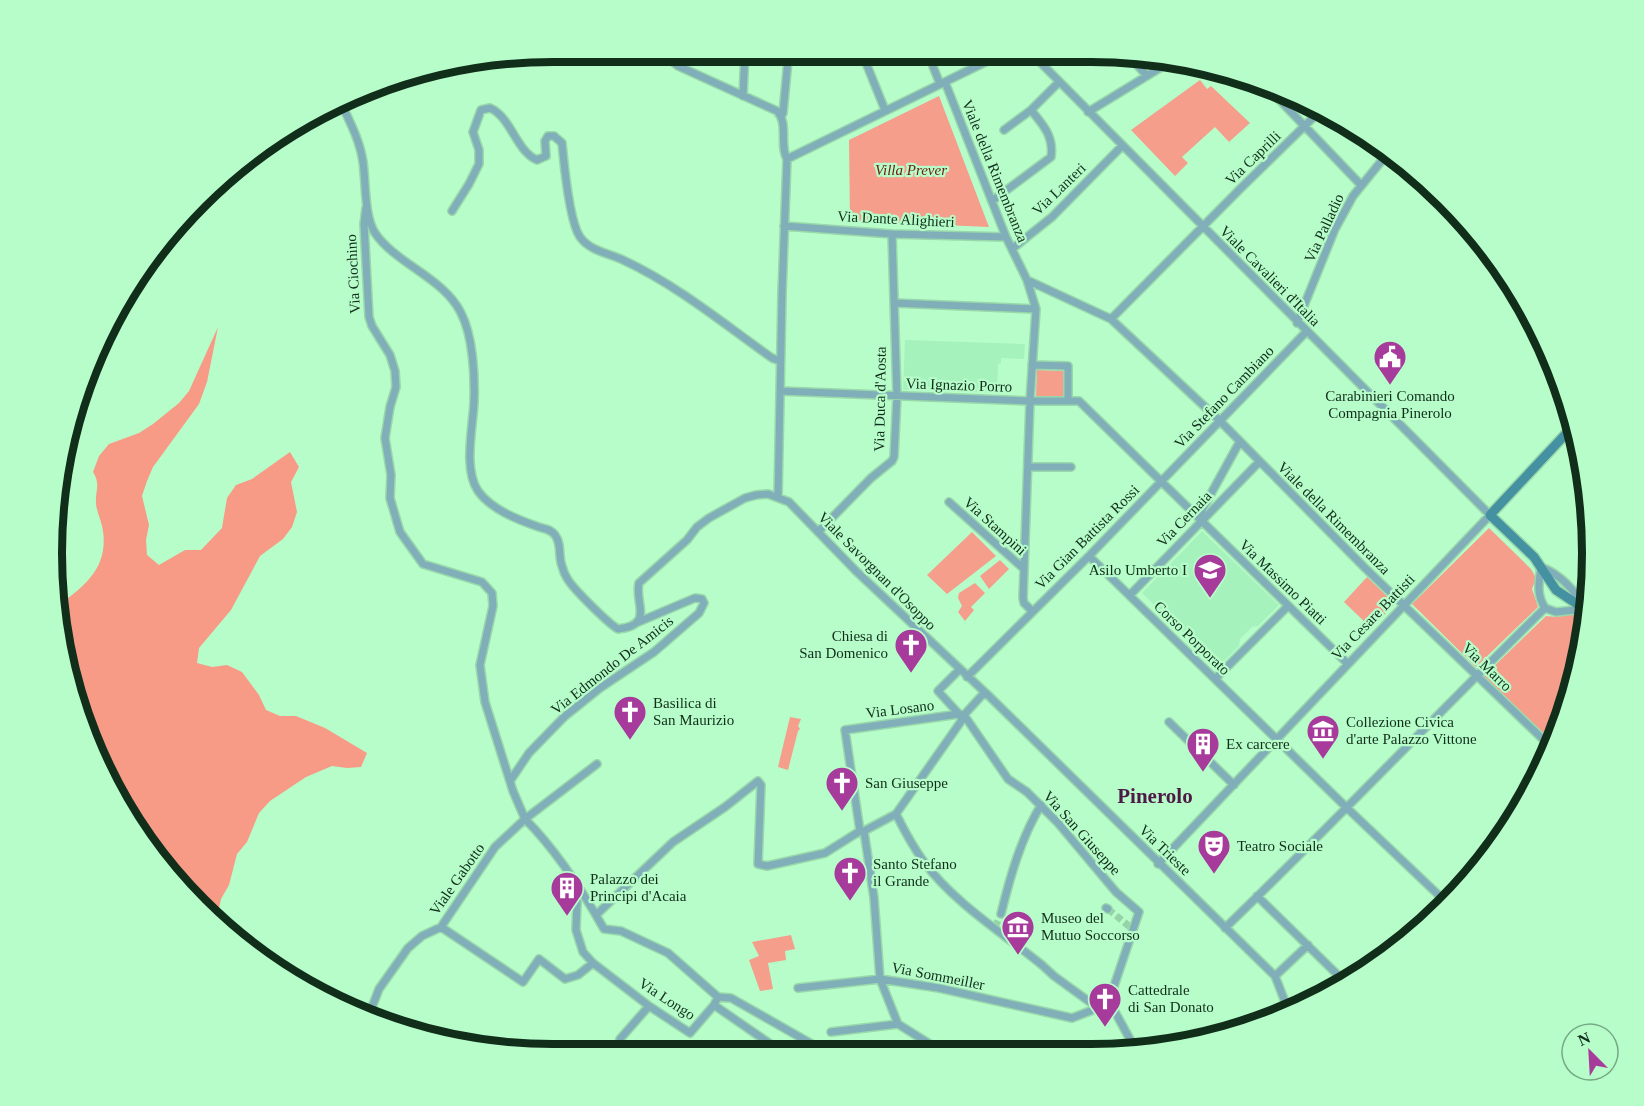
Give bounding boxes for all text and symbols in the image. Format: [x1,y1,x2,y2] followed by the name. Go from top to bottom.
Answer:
[959,97,1031,245] street label: Viale della Rimembranza
[1222,128,1284,188] street label: Via Caprilli
[1029,160,1089,218] street label: Via Lanteri
[875,162,947,178] park label: Villa Prever
[1301,191,1347,265] street label: Via Palladio
[837,208,955,230] street label: Via Dante Alighieri
[1217,223,1324,330] street label: Viale Cavalieri d'Italia
[343,234,363,314] street label: Via Ciochino
[1372,339,1408,386] public building icon: Carabinieri Comando Compagnia Pinerolo
[1171,343,1277,451] street label: Via Stefano Cambiano
[871,346,889,452] street label: Via Duca d'Aosta
[905,375,1013,395] street label: Via Ignazio Porro
[1325,388,1455,421] place label: Carabinieri Comando Compagnia Pinerolo
[1274,458,1394,578] street label: Viale della Rimembranza
[1032,482,1142,592] street label: Via Gian Battista Rossi
[1154,488,1215,550] street label: Via Cernaia
[960,494,1030,558] street label: Via Stampini
[815,509,939,633] street label: Viale Savorgnan d'Osoppo
[1236,536,1330,628] street label: Via Massimo Piatti
[1192,552,1228,599] school or university icon: Asilo Umberto I
[1089,562,1187,578] place label: Asilo Umberto I
[1328,571,1418,663] street label: Via Cesare Battisti
[1151,598,1233,678] street label: Corso Porporato
[548,612,676,718] street label: Via Edmondo De Amicis
[893,627,929,674] church icon: Chiesa di San Domenico
[799,628,888,661] place label: Chiesa di San Domenico
[1459,640,1515,694] street label: Via Marro
[612,694,648,741] church icon: Basilica di San Maurizio
[653,695,734,728] place label: Basilica di San Maurizio
[865,697,935,721] street label: Via Losano
[1305,713,1341,760] museum icon: Collezione Civica d'arte Palazzo Vittone
[1346,714,1477,747] place label: Collezione Civica d'arte Palazzo Vittone
[1185,726,1221,773] building icon: Ex carcere
[1226,736,1290,752] place label: Ex carcere
[824,765,860,812] church icon: San Giuseppe
[865,775,948,791] place label: San Giuseppe
[1117,784,1193,808] district label: Pinerolo
[1040,788,1124,879] street label: Via San Giuseppe
[1136,822,1194,879] street label: Via Trieste
[1196,828,1232,875] theatre icon: Teatro Sociale
[1237,838,1323,854] place label: Teatro Sociale
[426,840,488,918] street label: Viale Gabotto
[832,855,868,902] church icon: Santo Stefano il Grande
[873,856,957,889] place label: Santo Stefano il Grande
[549,870,585,917] building icon: Palazzo dei Principi d'Acaia
[590,871,687,904] place label: Palazzo dei Principi d'Acaia
[1000,909,1036,956] museum icon: Museo del Mutuo Soccorso
[1041,910,1140,943] place label: Museo del Mutuo Soccorso
[890,959,986,993] street label: Via Sommeiller
[636,975,698,1023] street label: Via Longo
[1087,981,1123,1028] church icon: Cattedrale di San Donato
[1128,982,1214,1015] place label: Cattedrale di San Donato
[1560,1022,1620,1082] north arrow
[1575,1028,1593,1049] text: N

